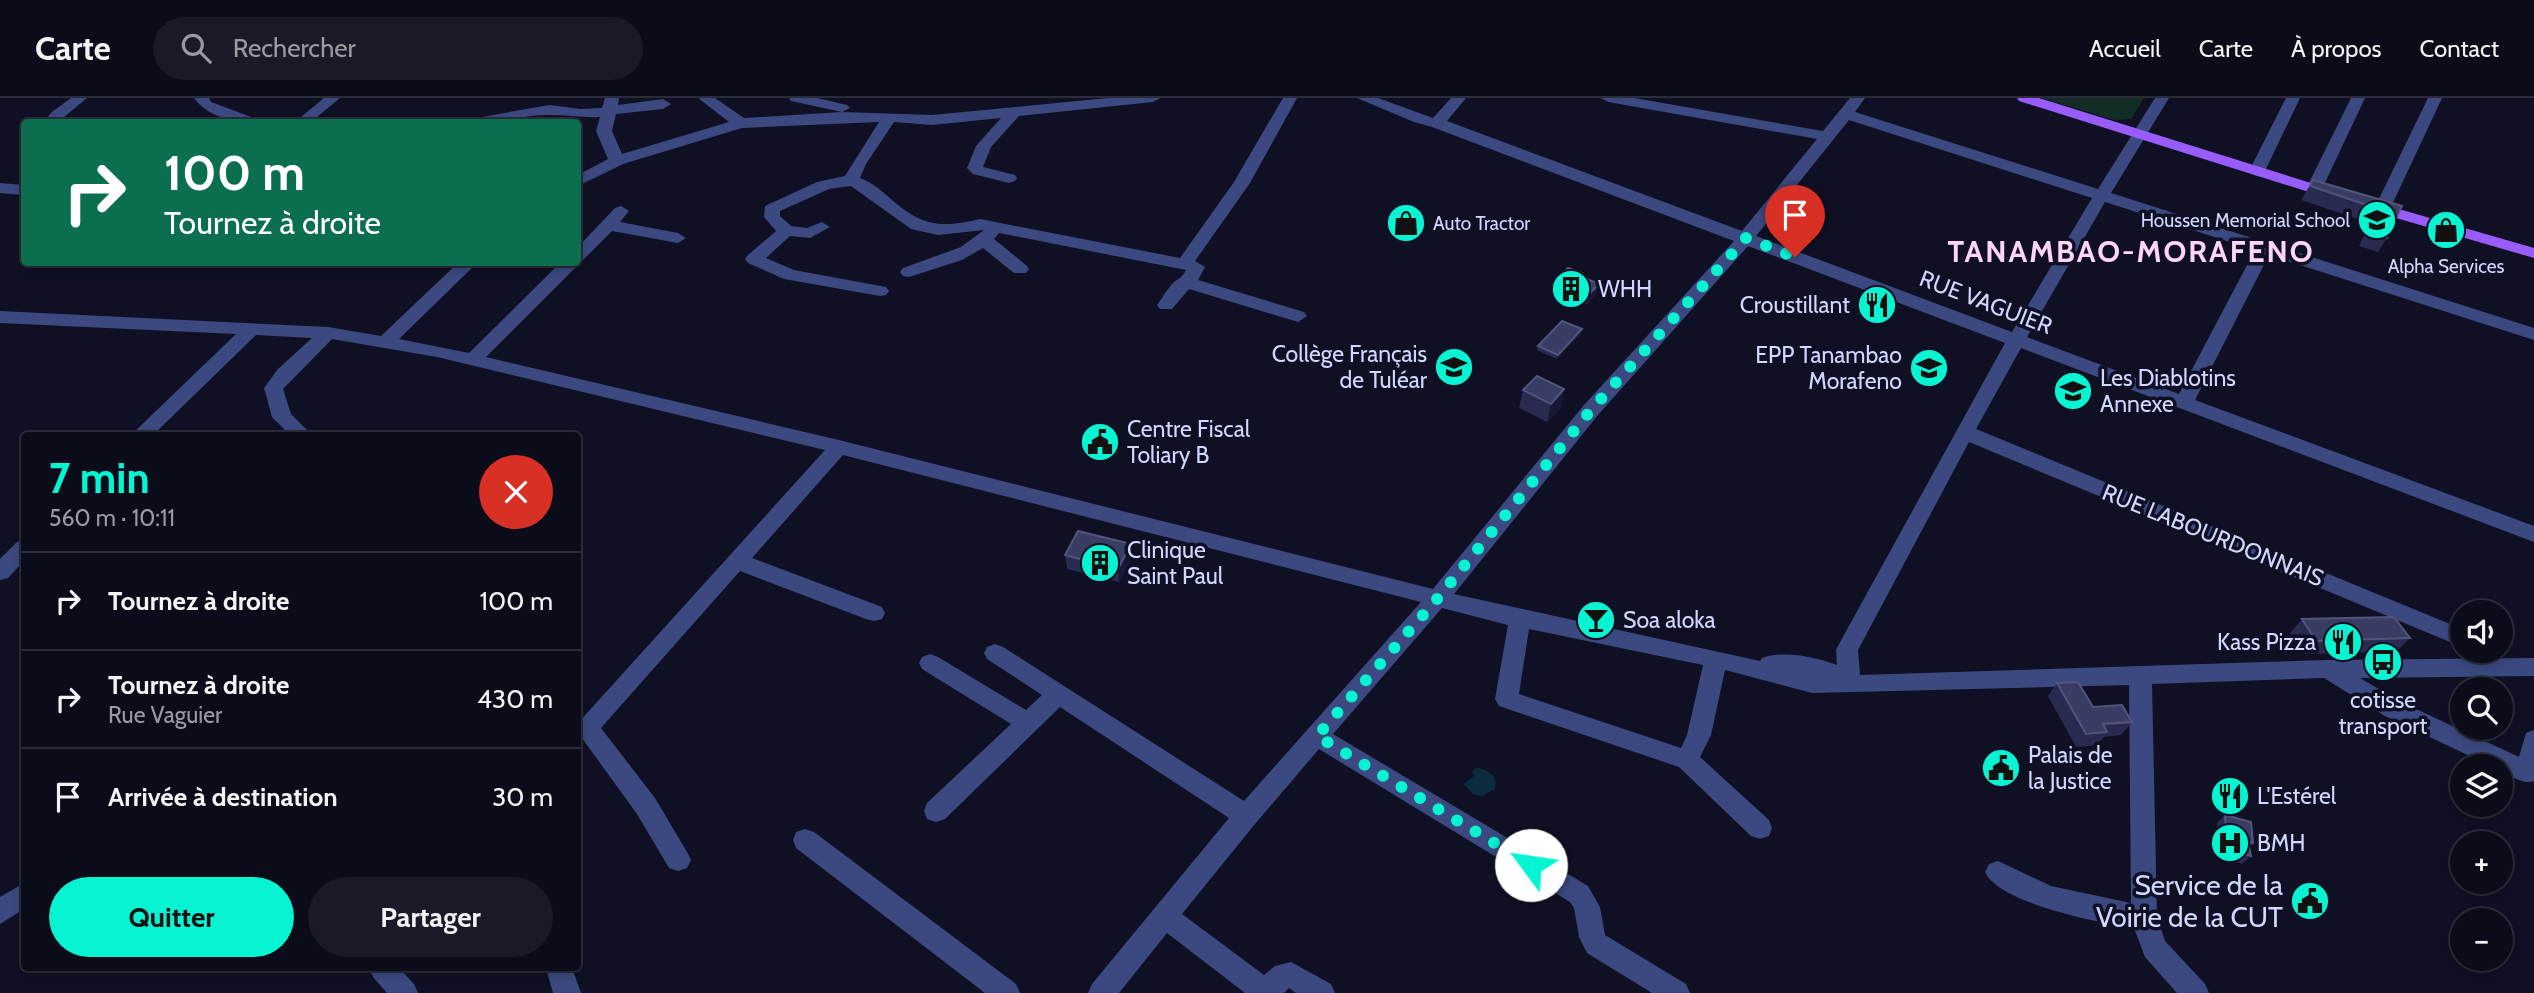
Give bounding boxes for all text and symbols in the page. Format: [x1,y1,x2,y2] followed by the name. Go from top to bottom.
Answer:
[153,17,643,80] search box
[35,28,111,68] text: Carte
[177,29,215,67] icon: search
[233,32,356,64] text: Rechercher
[2089,34,2161,63] text: Accueil
[2199,34,2253,63] text: Carte
[2291,34,2382,63] text: À propos
[2420,34,2499,63] text: Contact
[164,143,305,202] text: 100 m
[49,147,140,238] icon: right
[1765,185,1825,257] pin
[1776,196,1814,234] icon: arrive
[2356,199,2398,241] school or university icon: Houssen Memorial School
[1385,202,1427,244] shop icon: Auto Tractor
[164,203,381,242] text: Tournez à droite
[2141,209,2351,232] place label: Houssen Memorial School
[2425,209,2467,251] shop icon: Alpha Services
[1433,212,1530,235] place label: Auto Tractor
[1947,233,2315,270] district label: TANAMBAO-MORAFENO
[2388,255,2504,278] place label: Alpha Services
[1916,264,2056,340] street label: RUE VAGUIER
[1550,268,1592,310] building icon: WHH
[1598,275,1652,303] place label: WHH
[1856,284,1898,326] restaurant icon: Croustillant
[1740,291,1850,319] place label: Croustillant
[1272,340,1428,394] place label: Collège Français de Tuléar
[1755,341,1902,395] place label: EPP Tanambao Morafeno
[1433,346,1475,388] school or university icon: Collège Français de Tuléar
[1908,347,1950,389] school or university icon: EPP Tanambao Morafeno
[2100,364,2236,418] place label: Les Diablotins Annexe
[2052,370,2094,412] school or university icon: Les Diablotins Annexe
[1127,415,1251,469] place label: Centre Fiscal Toliary B
[1079,421,1121,463] public building icon: Centre Fiscal Toliary B
[49,452,150,504] text: 7 min
[479,455,553,529] button: close
[2098,478,2328,592] street label: RUE LABOURDONNAIS
[49,504,175,532] text: 560 m · 10:11
[1127,536,1224,590] place label: Clinique Saint Paul
[1079,542,1121,584] building icon: Clinique Saint Paul
[49,582,87,620] icon: right
[108,585,290,617] text: Tournez à droite
[480,585,553,617] text: 100 m
[1575,599,1617,641] bar icon: Soa aloka
[2450,600,2513,971] map controls
[2450,600,2513,663] button: sound
[1623,606,1716,634] place label: Soa aloka
[2322,621,2364,663] restaurant icon: Kass Pizza
[2217,628,2316,656] place label: Kass Pizza
[2362,641,2404,683] bus stop icon: cotisse transport
[108,669,290,701] text: Tournez à droite
[2450,677,2513,740] button: search
[49,680,87,718] icon: right
[477,683,553,715] text: 430 m
[2339,686,2428,740] place label: cotisse transport
[108,701,222,729] text: Rue Vaguier
[2028,741,2113,795] place label: Palais de la Justice
[1980,747,2022,789] public building icon: Palais de la Justice
[2450,754,2513,817] button: layers
[2209,775,2251,817] restaurant icon: L'Estérel
[49,778,87,816] icon: arrive
[108,781,338,813] text: Arrivée à destination
[492,781,553,813] text: 30 m
[2257,782,2337,810] place label: L'Estérel
[2209,822,2251,864] hospital icon: BMH
[1494,828,1568,902] position arrow
[2257,829,2306,857] place label: BMH
[2450,831,2513,894] button: +
[2096,868,2284,934] place label: Service de la Voirie de la CUT
[49,877,294,957] button: Quitter
[308,877,553,957] button: Partager
[2289,880,2331,922] public building icon: Service de la Voirie de la CUT
[2450,908,2513,971] button: −

